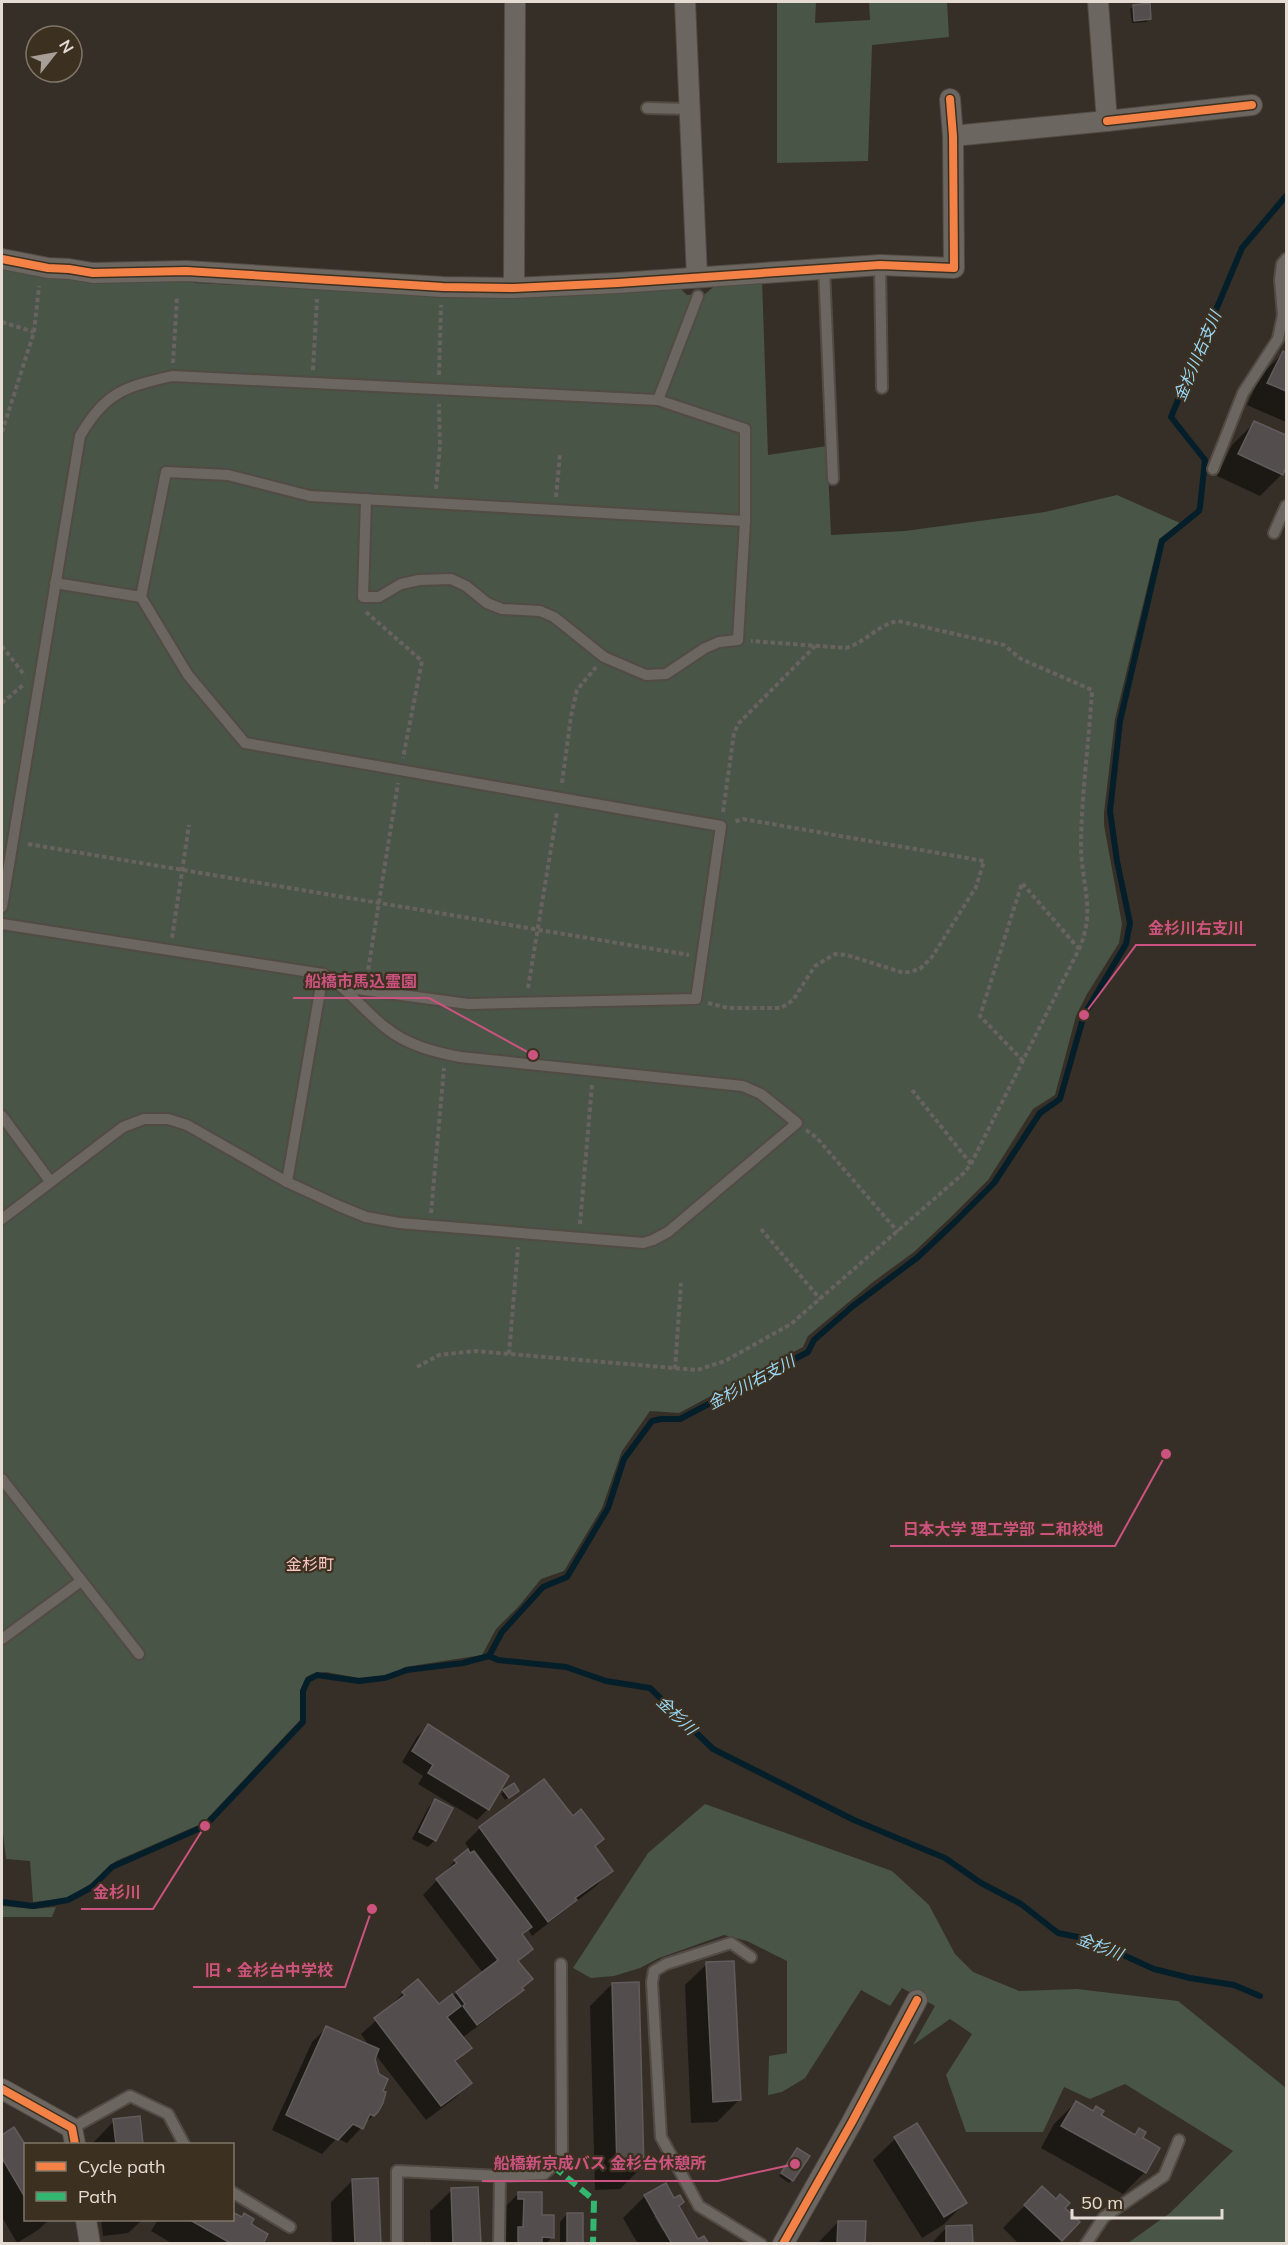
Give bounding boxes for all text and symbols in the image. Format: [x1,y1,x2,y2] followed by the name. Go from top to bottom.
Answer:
[24,24,84,84] north arrow
[55,36,79,57] text: N
[1169,306,1226,404] water label: 金杉川右支川
[1136,911,1256,945] callout: 金杉川右支川
[1148,918,1244,938] text: 金杉川右支川
[293,964,429,998] callout: 船橋市馬込霊園
[305,971,417,991] text: 船橋市馬込霊園
[704,1350,800,1413] water label: 金杉川右支川
[890,1512,1115,1546] callout: 日本大学 理工学部 二和校地
[903,1519,1103,1539] text: 日本大学 理工学部 二和校地
[286,1554,334,1574] district label: 金杉町
[653,1691,703,1740] water label: 金杉川
[81,1875,153,1909] callout: 金杉川
[93,1882,141,1902] text: 金杉川
[1074,1928,1128,1965] water label: 金杉川
[193,1953,345,1987] callout: 旧・金杉台中学校
[205,1960,333,1980] text: 旧・金杉台中学校
[24,2143,234,2221] legend
[482,2147,718,2181] callout: 船橋新京成バス 金杉台休憩所
[494,2153,706,2173] text: 船橋新京成バス 金杉台休憩所
[78,2155,165,2178] text: Cycle path
[1072,2182,1222,2220] scale bar
[78,2185,117,2208] text: Path
[1081,2191,1123,2214] text: 50 m

